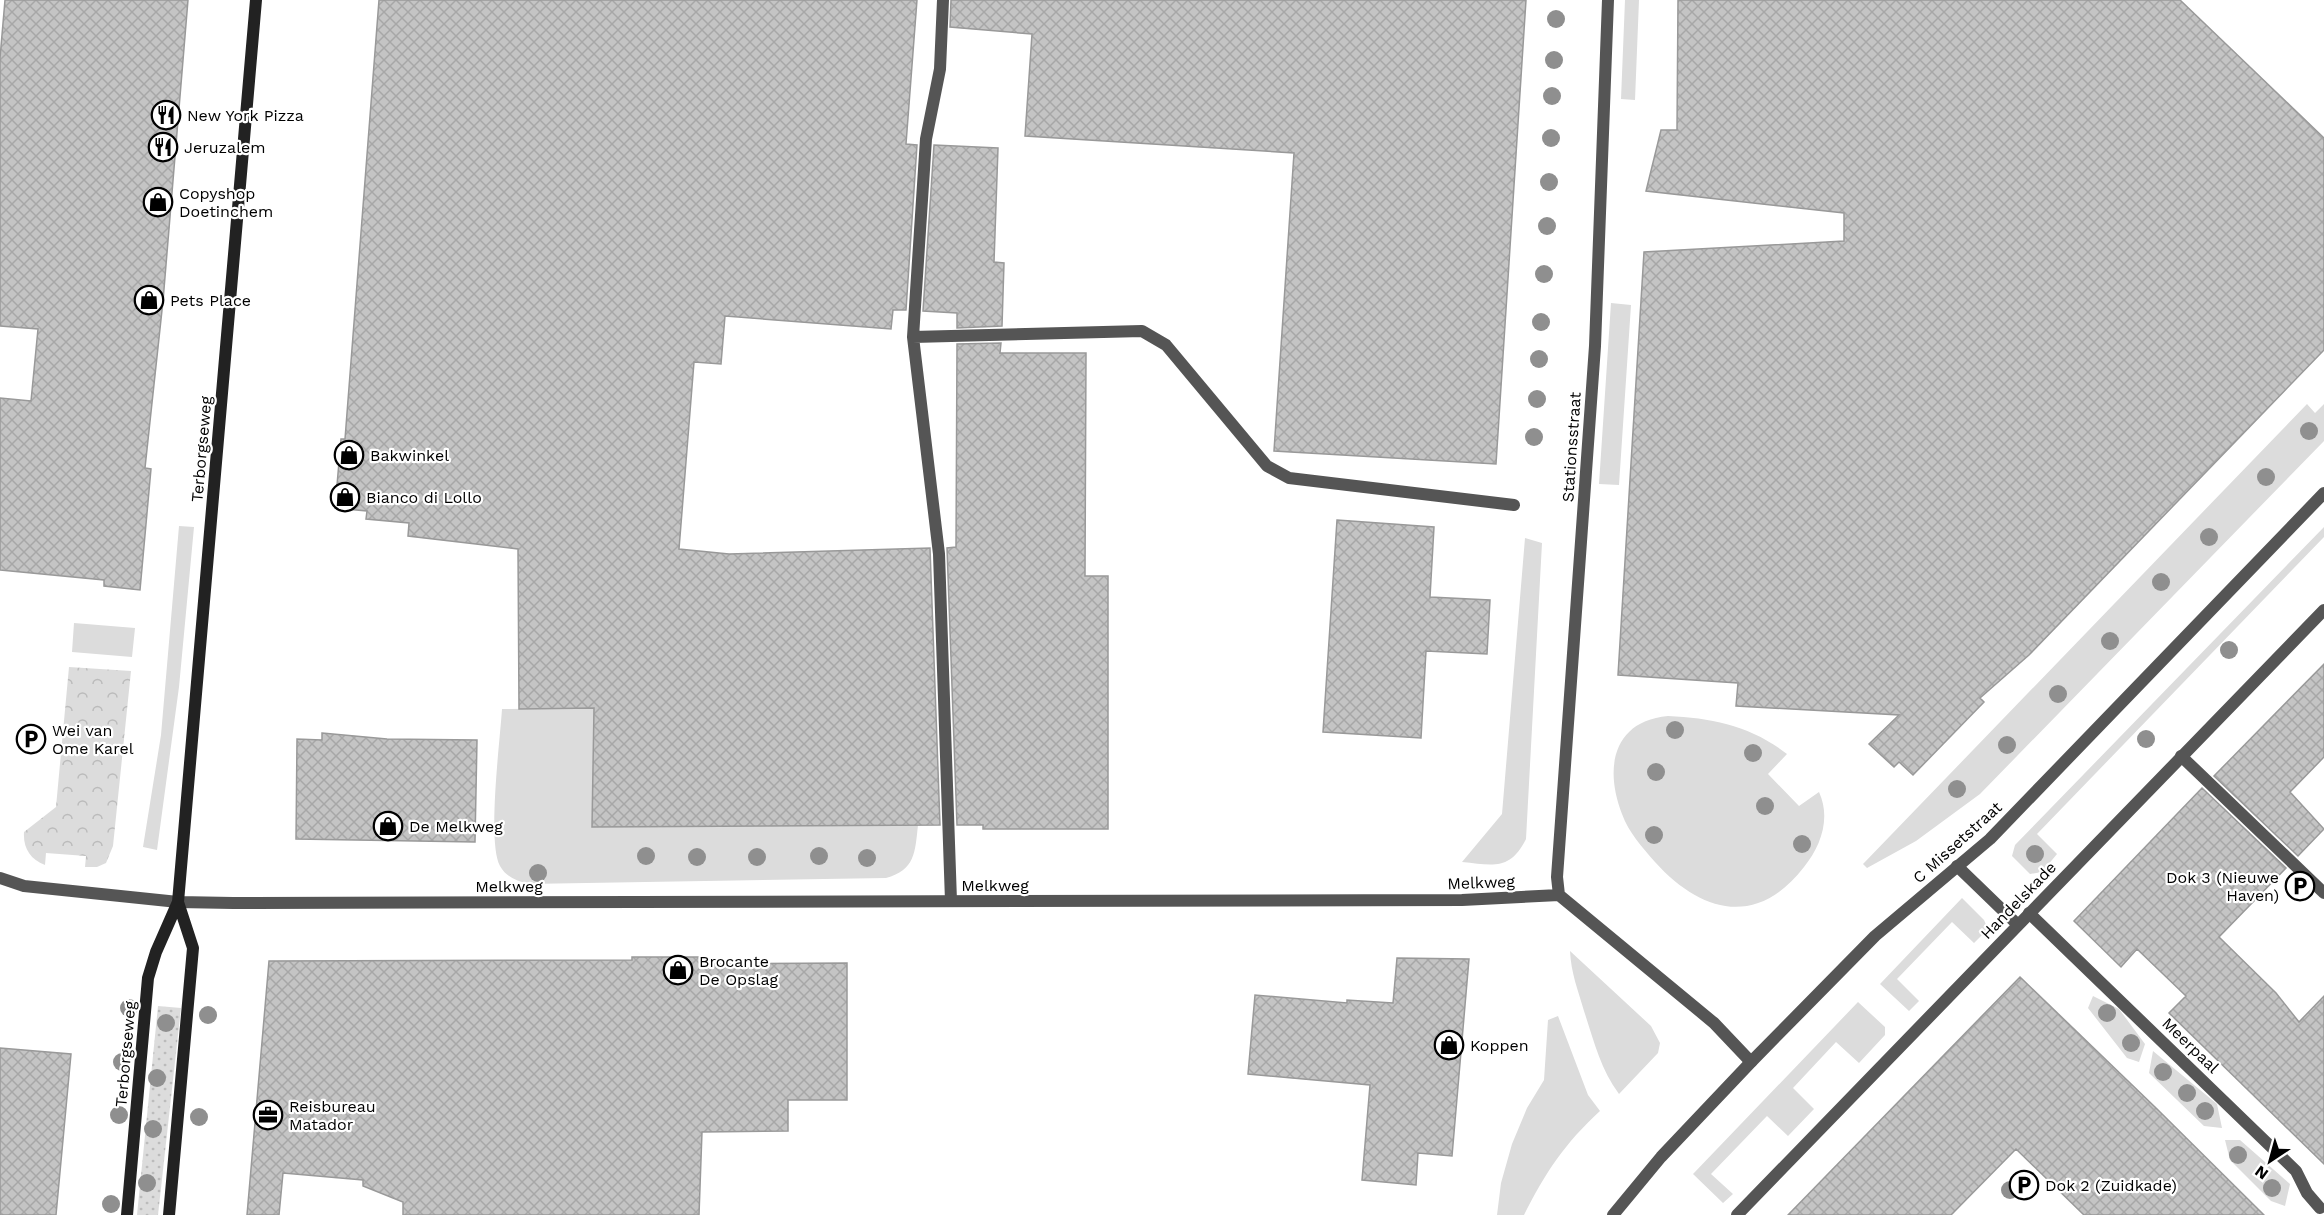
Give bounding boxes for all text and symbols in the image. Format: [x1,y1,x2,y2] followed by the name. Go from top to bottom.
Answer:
[150,99,182,131] restaurant icon: New York Pizza
[187,106,304,125] place label: New York Pizza
[147,131,179,163] restaurant icon: Jeruzalem
[184,138,266,157] place label: Jeruzalem
[179,184,273,221] place label: Copyshop Doetinchem
[142,186,174,218] shop icon: Copyshop Doetinchem
[133,284,165,316] shop icon: Pets Place
[170,291,251,310] place label: Pets Place
[1558,391,1585,503] street label: Stationsstraat
[187,395,216,503] street label: Terborgseweg
[333,439,365,471] shop icon: Bakwinkel
[370,446,449,465] place label: Bakwinkel
[329,481,361,513] shop icon: Bianco di Lollo
[366,488,482,507] place label: Bianco di Lollo
[52,721,134,758] place label: Wei van Ome Karel
[15,723,47,755] parking icon: Wei van Ome Karel
[1909,797,2006,887] street label: C Missetstraat
[372,810,404,842] shop icon: De Melkweg
[409,817,503,836] place label: De Melkweg
[1977,858,2060,943] street label: Handelskade
[2166,868,2279,905] place label: Dok 3 (Nieuwe Haven)
[2284,870,2316,902] parking icon: Dok 3 (Nieuwe Haven)
[1447,872,1516,893] street label: Melkweg
[961,876,1029,895] street label: Melkweg
[475,877,543,896] street label: Melkweg
[699,952,779,989] place label: Brocante De Opslag
[662,954,694,986] shop icon: Brocante De Opslag
[111,1000,140,1108] street label: Terborgseweg
[2158,1014,2223,1077] street label: Meerpaal
[1433,1029,1465,1061] shop icon: Koppen
[1470,1036,1529,1055] place label: Koppen
[289,1097,376,1134] place label: Reisbureau Matador
[252,1099,284,1131] office icon: Reisbureau Matador
[2240,1131,2300,1191] north arrow
[2251,1162,2272,1184] text: N
[2008,1169,2040,1201] parking icon: Dok 2 (Zuidkade)
[2045,1176,2177,1195] place label: Dok 2 (Zuidkade)

